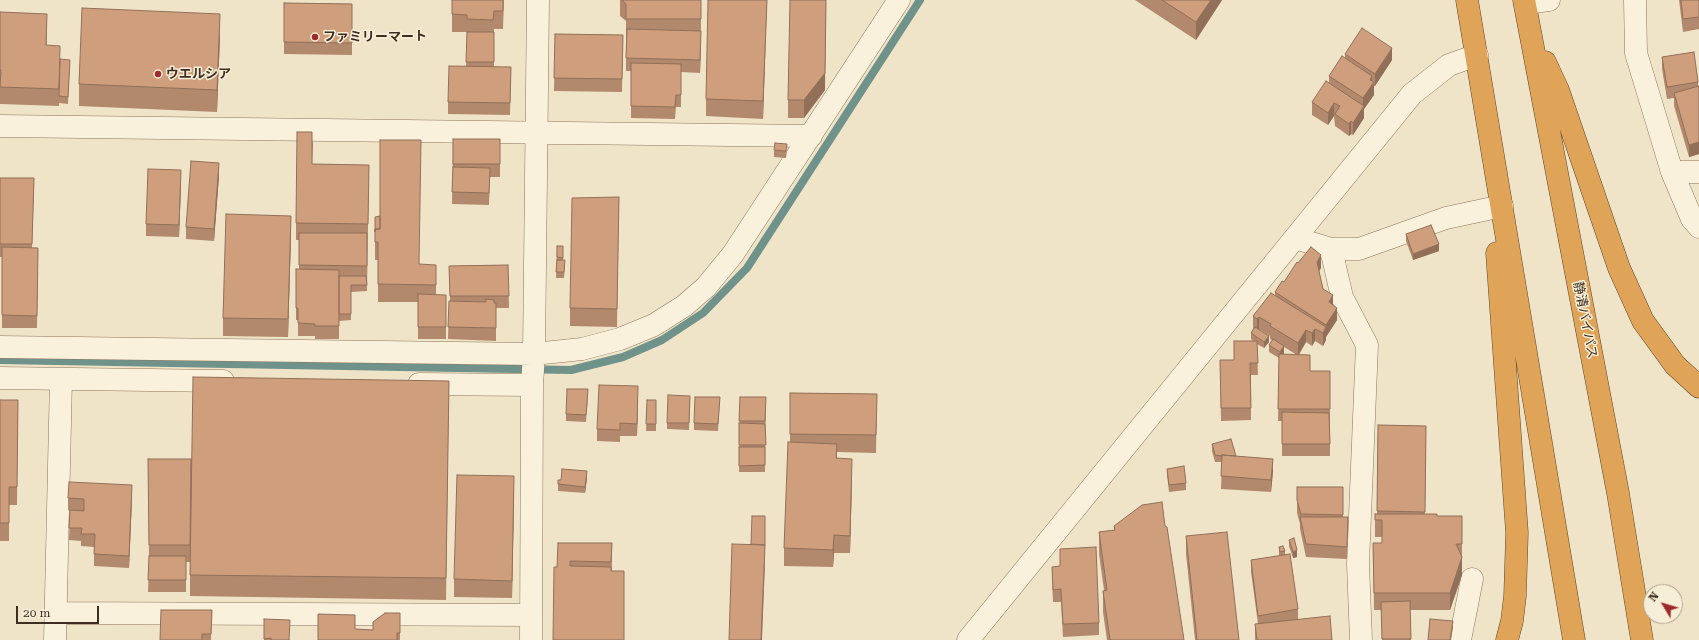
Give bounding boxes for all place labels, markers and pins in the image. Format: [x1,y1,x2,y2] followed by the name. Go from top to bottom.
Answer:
[323,29,427,45] place label: ファミリーマート
[310,32,320,42] marker: ファミリーマート
[166,66,231,82] place label: ウエルシア
[153,69,163,79] marker: ウエルシア

